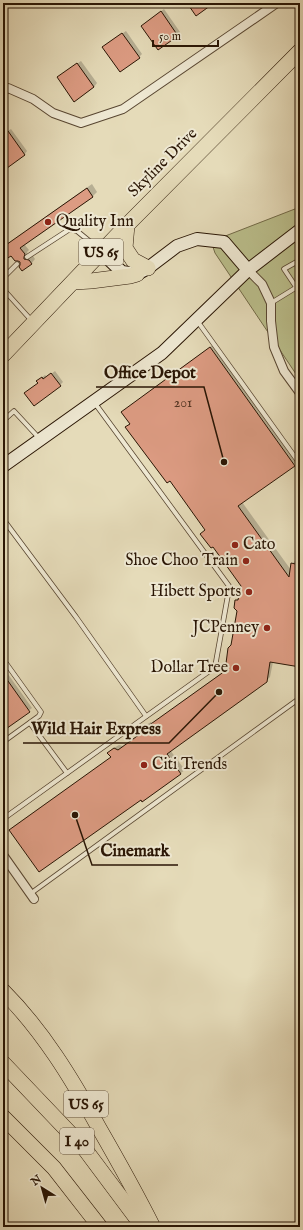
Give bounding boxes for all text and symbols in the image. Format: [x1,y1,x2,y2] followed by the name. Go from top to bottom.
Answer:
[153,22,218,48] scale bar
[159,29,181,44] text: 50 m
[124,124,202,202] street label: Skyline Drive
[56,212,134,232] place label: Quality Inn
[43,217,53,227] marker: Quality Inn
[79,239,123,265] road number: US 65
[96,358,204,387] callout: Office Depot
[104,363,196,384] text: Office Depot
[174,394,192,412] house number: 201
[243,535,276,555] place label: Cato
[230,540,240,550] marker: Cato
[125,551,238,571] place label: Shoe Choo Train
[241,556,251,566] marker: Shoe Choo Train
[150,582,241,602] place label: Hibett Sports
[244,587,254,597] marker: Hibett Sports
[191,618,259,638] place label: JCPenney
[262,623,272,633] marker: JCPenney
[151,658,228,678] place label: Dollar Tree
[231,663,241,673] marker: Dollar Tree
[23,714,169,743] callout: Wild Hair Express
[30,719,161,740] text: Wild Hair Express
[152,755,228,775] place label: Citi Trends
[139,760,149,770] marker: Citi Trends
[92,836,178,865] callout: Cinemark
[100,841,171,862] text: Cinemark
[64,1091,108,1117] road number: US 65
[60,1128,94,1154] road number: I 40
[22,1168,62,1208] north arrow
[28,1172,45,1190] text: N

